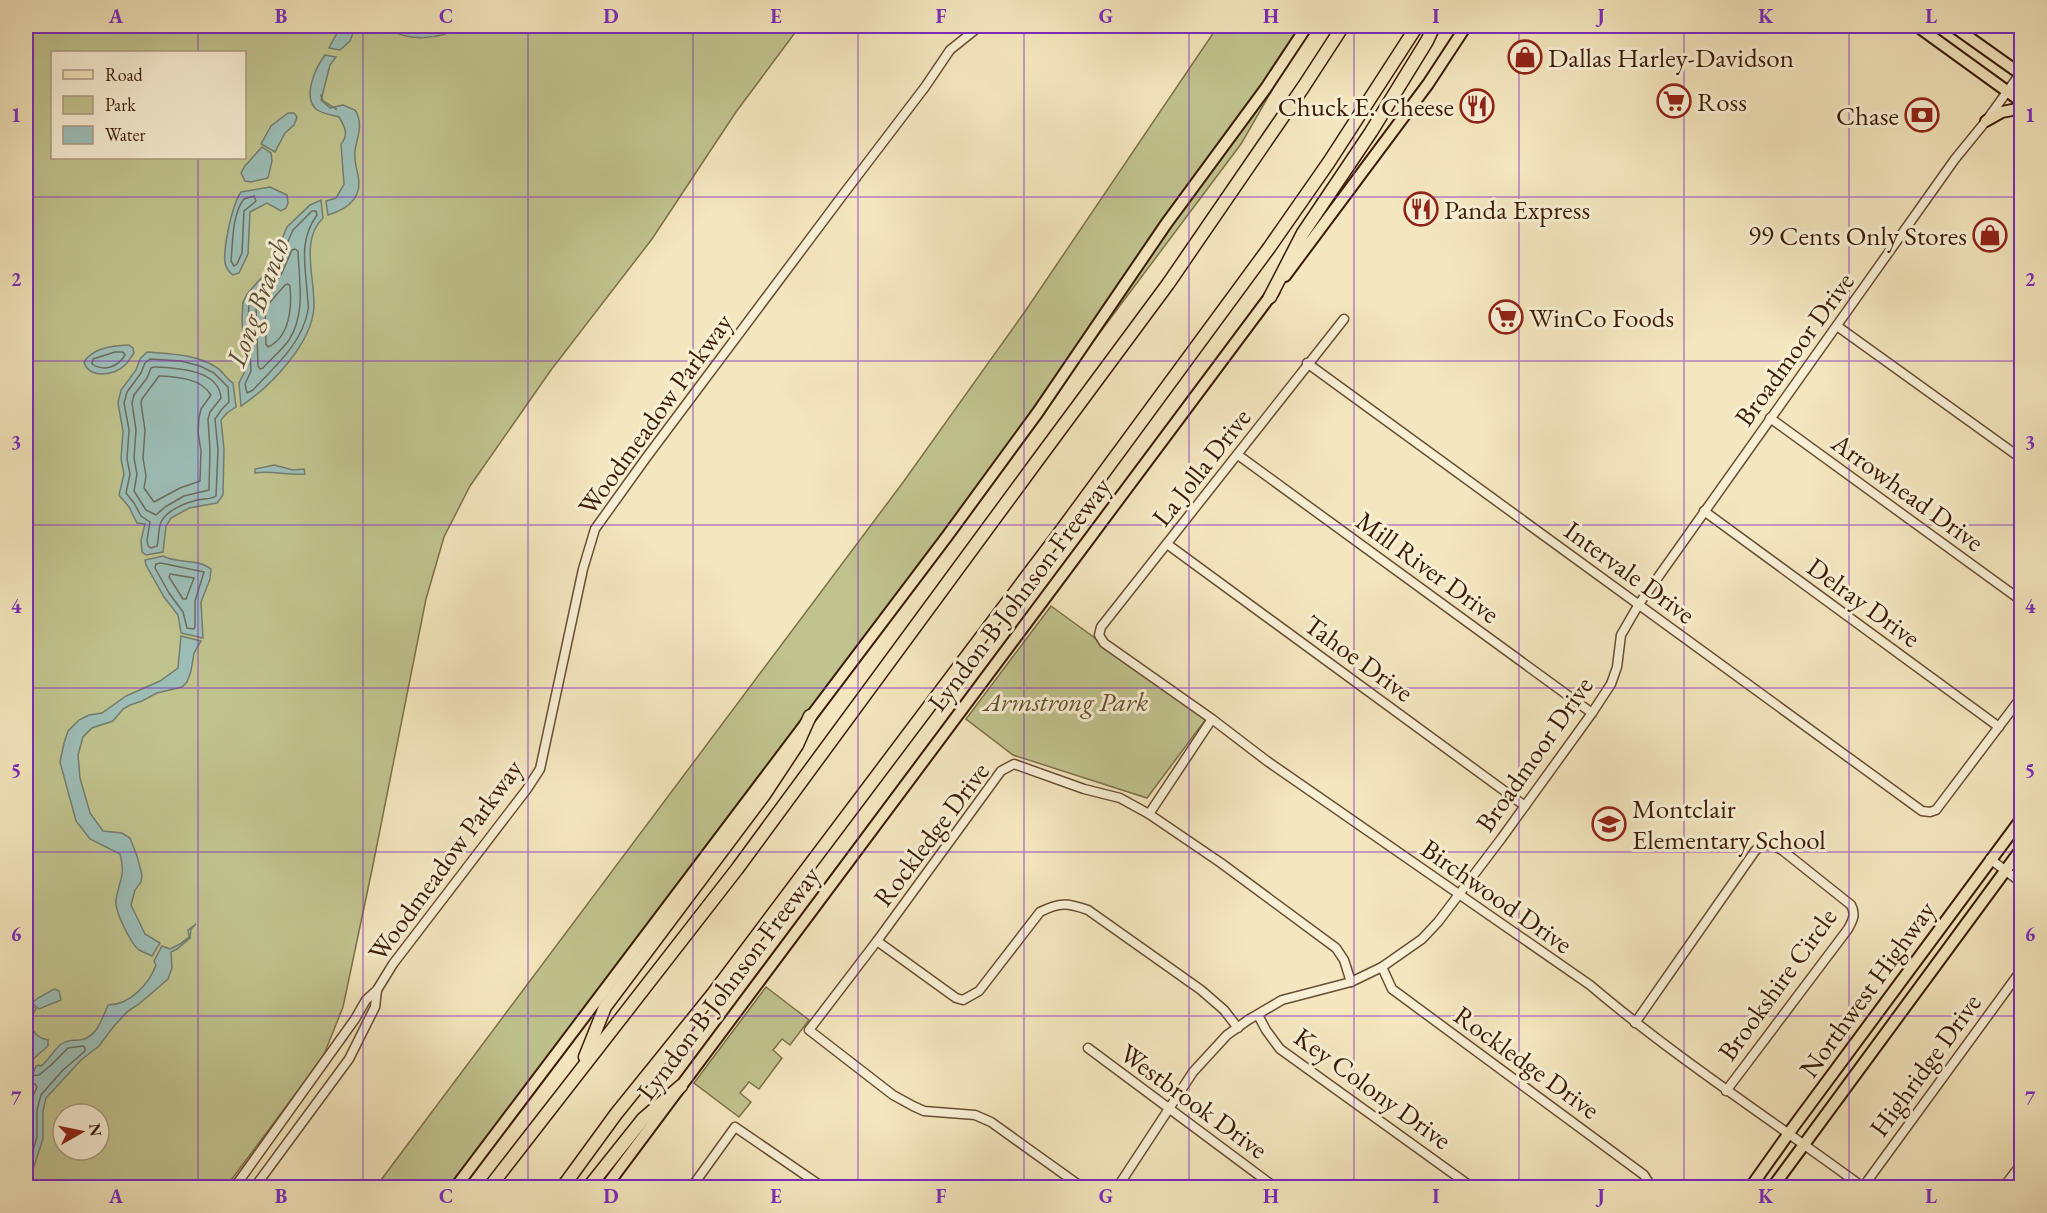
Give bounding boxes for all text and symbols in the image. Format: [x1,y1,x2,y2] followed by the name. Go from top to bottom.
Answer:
[108,3,124,29] text: A
[275,3,287,29] text: B
[439,3,453,29] text: C
[603,3,619,29] text: D
[770,3,782,29] text: E
[936,3,947,29] text: F
[1099,3,1113,29] text: G
[1263,3,1279,29] text: H
[1432,3,1440,29] text: I
[1595,3,1605,29] text: J
[1758,3,1774,29] text: K
[1925,3,1937,29] text: L
[1507,39,1543,75] shop icon: Dallas Harley-Davidson
[1548,40,1794,75] place label: Dallas Harley-Davidson
[51,51,246,159] legend
[105,63,144,86] text: Road
[1656,83,1692,119] supermarket icon: Ross
[1697,84,1747,119] place label: Ross
[1459,88,1495,124] restaurant icon: Chuck E. Cheese
[1278,89,1454,124] place label: Chuck E. Cheese
[105,93,136,116] text: Park
[1904,97,1940,133] bank icon: Chase
[1836,98,1899,133] place label: Chase
[11,102,21,128] text: 1
[2025,102,2035,128] text: 1
[105,123,146,146] text: Water
[1403,191,1439,227] restaurant icon: Panda Express
[1444,192,1590,227] place label: Panda Express
[1972,217,2008,253] shop icon: 99 Cents Only Stores
[1748,218,1967,253] place label: 99 Cents Only Stores
[217,232,297,372] water label: Long Branch
[1726,265,1862,433] street label: Broadmoor Drive
[11,266,22,292] text: 2
[2025,266,2036,292] text: 2
[1488,299,1524,335] supermarket icon: WinCo Foods
[1529,300,1674,335] place label: WinCo Foods
[570,306,740,522] street label: Woodmeadow Parkway
[1144,401,1258,533] street label: La Jolla Drive
[1824,424,1991,559] street label: Arrowhead Drive
[11,429,21,455] text: 3
[2025,429,2035,455] text: 3
[919,470,1119,718] street label: Lyndon B Johnson Freeway
[1349,503,1507,631] street label: Mill River Drive
[1558,513,1702,631] street label: Intervale Drive
[1800,549,1928,655] street label: Delray Drive
[11,593,22,619] text: 4
[2025,593,2036,619] text: 4
[1297,607,1421,709] street label: Tahoe Drive
[1467,669,1601,839] street label: Broadmoor Drive
[982,684,1148,719] park label: Armstrong Park
[360,752,530,968] street label: Woodmeadow Parkway
[865,755,997,913] street label: Rockledge Drive
[11,757,21,783] text: 5
[2025,757,2035,783] text: 5
[1632,791,1826,857] place label: Montclair Elementary School
[1591,806,1627,842] school or university icon: Montclair Elementary School
[1414,831,1580,961] street label: Birchwood Drive
[628,859,828,1107] street label: Lyndon B Johnson Freeway
[1791,894,1943,1084] street label: Northwest Highway
[1710,901,1844,1067] street label: Brookshire Circle
[11,921,22,947] text: 6
[2025,921,2036,947] text: 6
[1861,986,1989,1144] street label: Highridge Drive
[1447,997,1607,1127] street label: Rockledge Drive
[1287,1019,1459,1157] street label: Key Colony Drive
[1113,1035,1275,1167] street label: Westbrook Drive
[11,1085,22,1111] text: 7
[2025,1085,2036,1111] text: 7
[51,1102,111,1162] north arrow
[84,1122,107,1138] text: N
[108,1183,124,1209] text: A
[275,1183,287,1209] text: B
[439,1183,453,1209] text: C
[603,1183,619,1209] text: D
[770,1183,782,1209] text: E
[936,1183,947,1209] text: F
[1099,1183,1113,1209] text: G
[1263,1183,1279,1209] text: H
[1432,1183,1440,1209] text: I
[1595,1183,1605,1209] text: J
[1758,1183,1774,1209] text: K
[1925,1183,1937,1209] text: L

